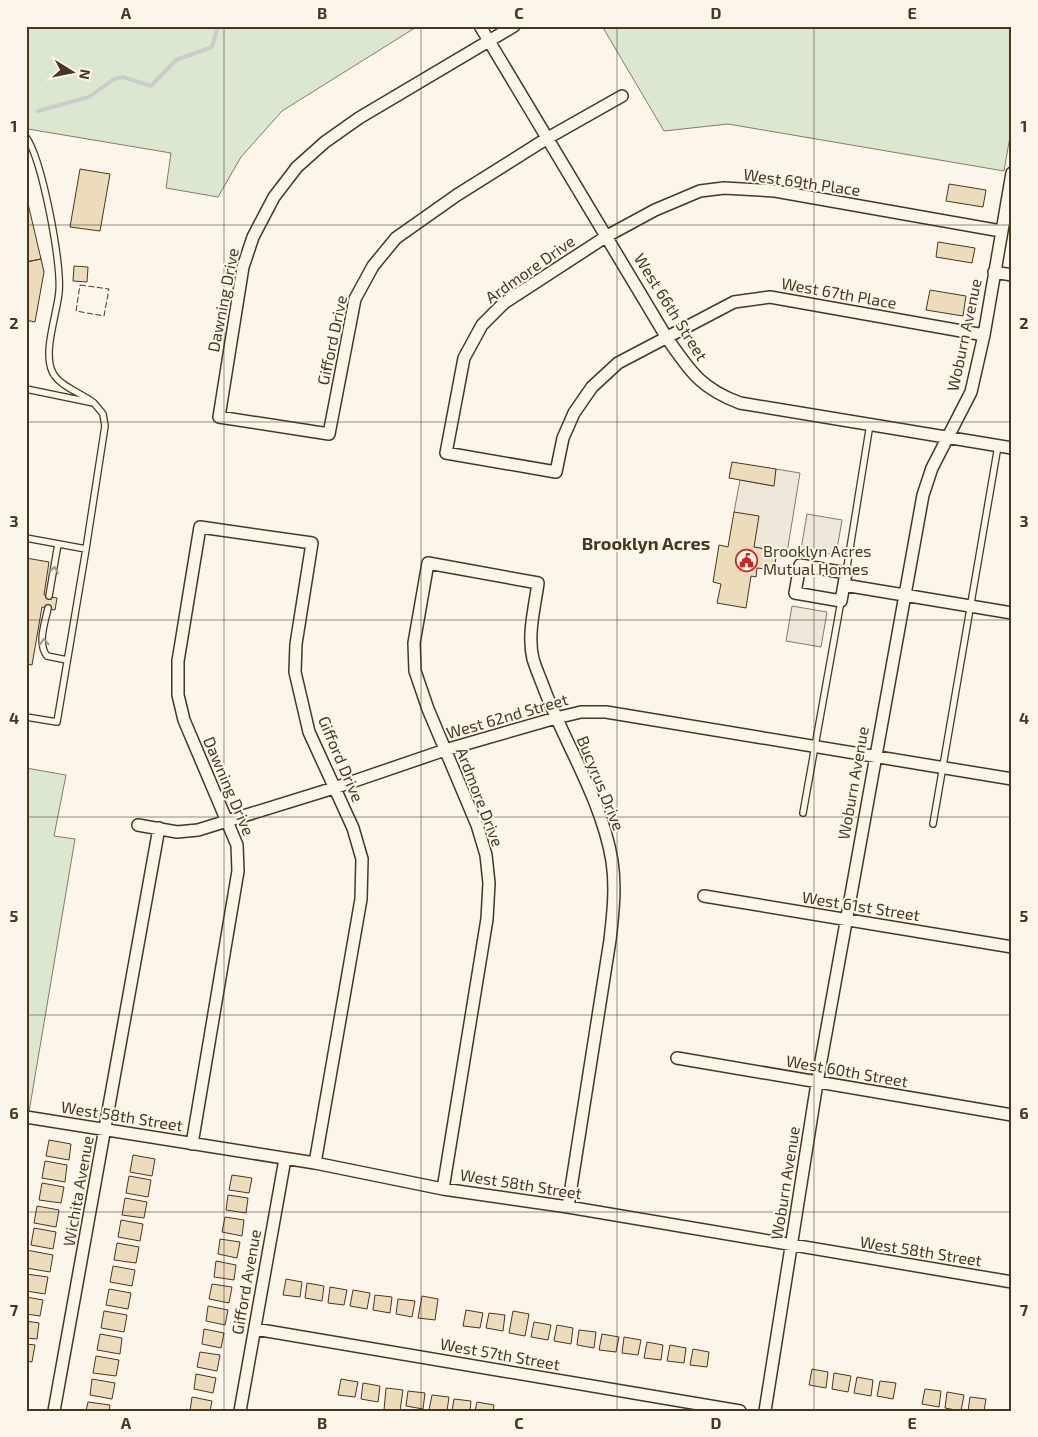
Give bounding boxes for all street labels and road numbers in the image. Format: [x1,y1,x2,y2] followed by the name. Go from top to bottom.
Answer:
[742,164,862,199] street label: West 69th Place
[481,231,578,306] street label: Ardmore Drive
[203,246,242,354] street label: Dawning Drive
[631,250,712,364] street label: West 66th Street
[780,273,898,312] street label: West 67th Place
[942,277,985,393] street label: Woburn Avenue
[313,293,350,387] street label: Gifford Drive
[444,689,570,742] street label: West 62nd Street
[315,713,368,805] street label: Gifford Drive
[833,725,872,841] street label: Woburn Avenue
[200,733,259,838] street label: Dawning Drive
[574,733,629,833] street label: Bucyrus Drive
[453,744,508,849] street label: Ardmore Drive
[801,887,921,924] street label: West 61st Street
[785,1050,910,1091] street label: West 60th Street
[60,1097,184,1135] street label: West 58th Street
[766,1125,803,1241] street label: Woburn Avenue
[58,1134,97,1248] street label: Wichita Avenue
[459,1165,583,1203] street label: West 58th Street
[227,1228,264,1336] street label: Gifford Avenue
[859,1232,983,1270] street label: West 58th Street
[439,1334,562,1373] street label: West 57th Street

